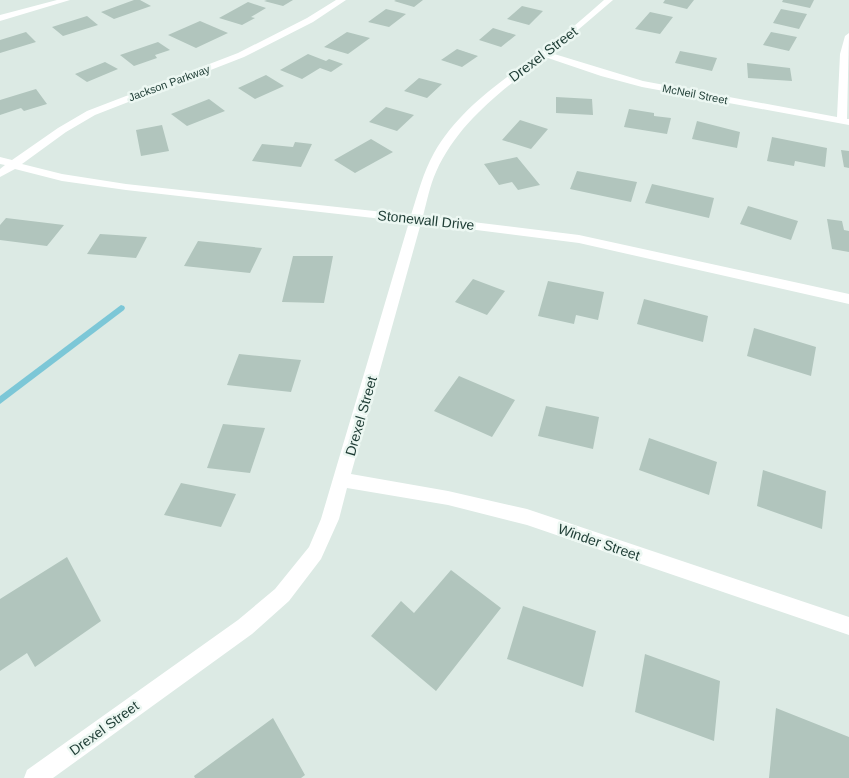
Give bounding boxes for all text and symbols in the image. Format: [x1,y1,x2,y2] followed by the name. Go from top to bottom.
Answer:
[506,23,581,85] street label: Drexel Street
[127,63,212,103] street label: Jackson Parkway
[661,82,729,106] street label: McNeil Street
[377,207,475,233] street label: Stonewall Drive
[342,374,380,457] street label: Drexel Street
[556,521,642,564] street label: Winder Street
[66,697,142,758] street label: Drexel Street

